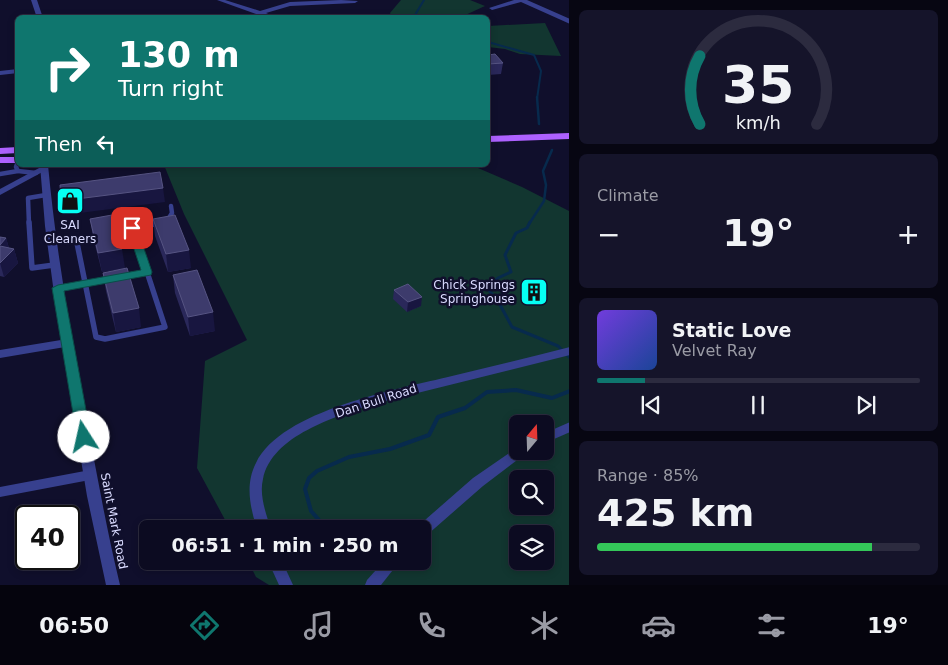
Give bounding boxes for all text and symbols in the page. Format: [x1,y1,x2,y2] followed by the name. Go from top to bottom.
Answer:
[35,35,100,100] icon: right
[118,35,240,75] text: 130 m
[722,55,795,115] text: 35
[118,76,223,101] text: Turn right
[736,112,781,133] text: km/h
[92,130,120,158] icon: left
[35,133,82,155] text: Then
[55,186,85,216] shop icon: SAI Cleaners
[597,186,659,205] text: Climate
[111,207,153,249] pin
[723,211,794,255] text: 19°
[118,214,146,242] icon: arrive
[44,218,96,246] place label: SAI Cleaners
[597,218,620,251] text: −
[897,218,920,251] text: +
[519,277,549,307] building icon: Chick Springs Springhouse
[433,278,515,306] place label: Chick Springs Springhouse
[672,319,792,341] text: Static Love
[672,341,757,360] text: Velvet Ray
[334,381,418,421] street label: Dan Bull Road
[637,391,665,419] icon: previous
[744,391,772,419] icon: pause
[852,391,880,419] icon: next
[57,410,109,462] position arrow
[509,415,554,460] north arrow
[509,415,554,570] map controls
[597,466,699,485] text: Range · 85%
[509,470,554,515] button: search
[98,472,130,570] street label: Saint Mark Road
[597,491,754,535] text: 425 km
[15,505,80,570] speed limit sign: 40
[509,525,554,570] button: layers
[171,534,399,556] text: 06:51 · 1 min · 250 m
[187,608,222,643] icon: directions
[301,608,336,643] icon: music
[414,608,449,643] icon: phone
[527,608,562,643] icon: climate
[641,608,676,643] icon: car
[754,608,789,643] icon: filters
[39,613,109,638] text: 06:50
[867,613,909,638] text: 19°

